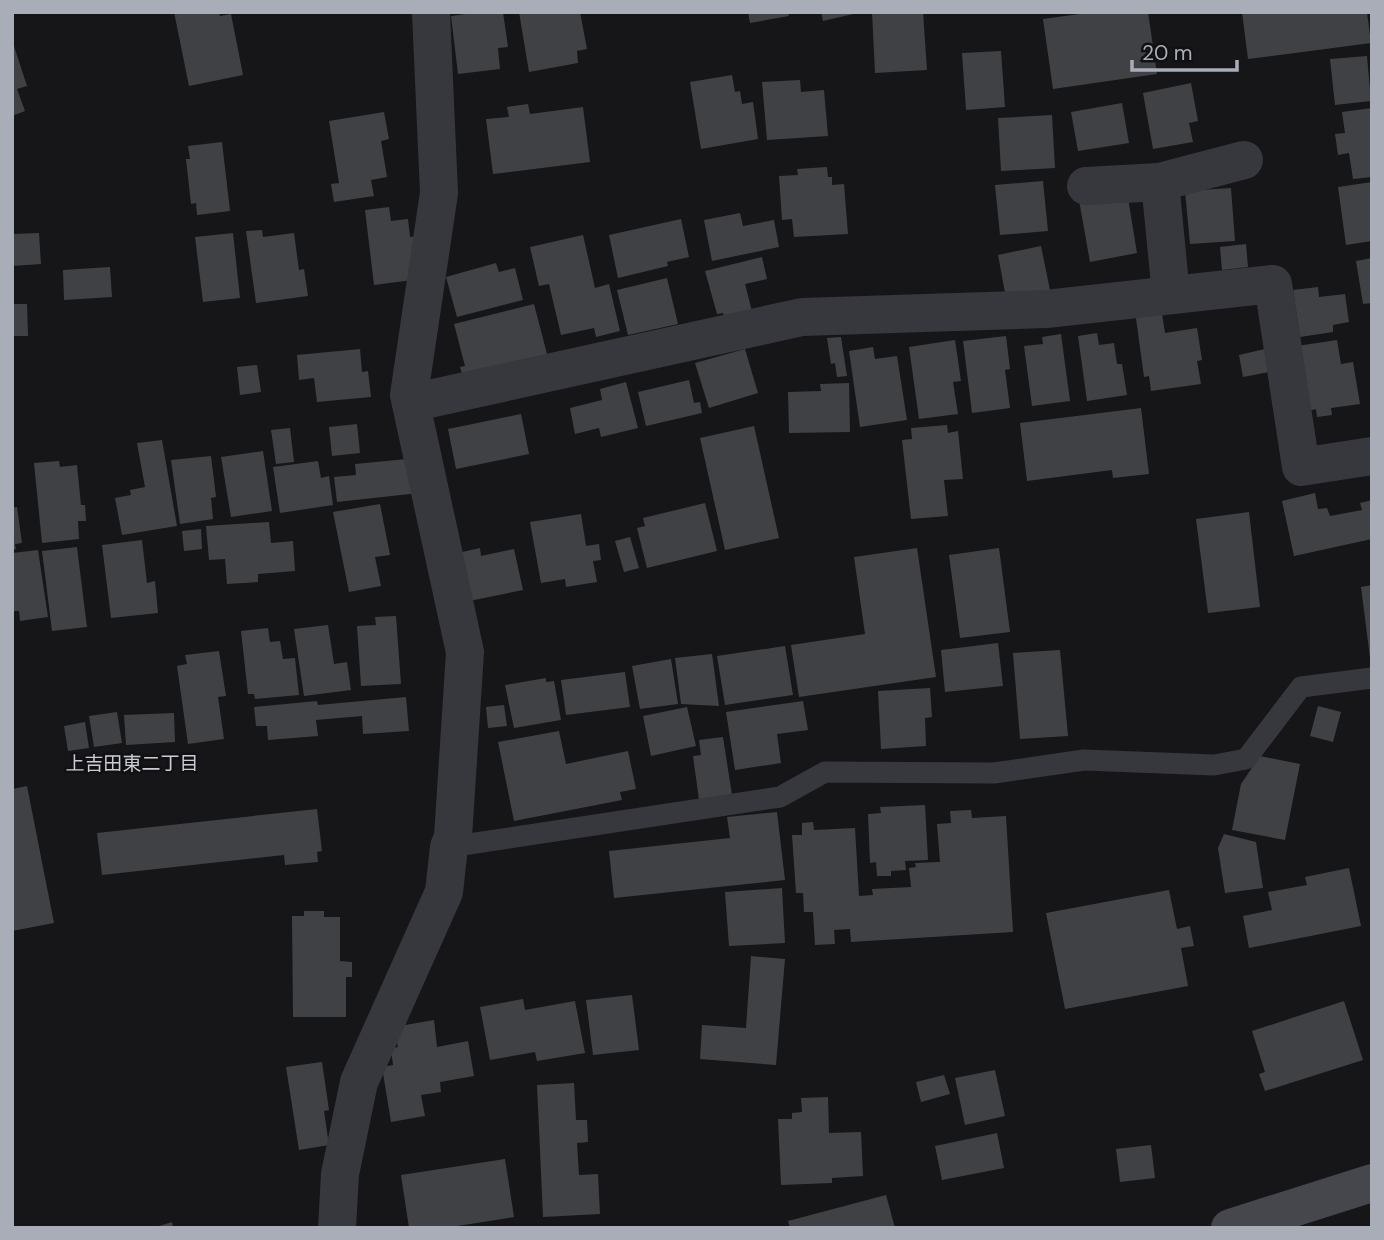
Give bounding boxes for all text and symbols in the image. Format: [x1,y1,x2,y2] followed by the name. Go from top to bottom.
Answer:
[1132,28,1237,72] scale bar
[1142,39,1193,67] text: 20 m
[65,751,199,776] district label: 上吉田東二丁目

